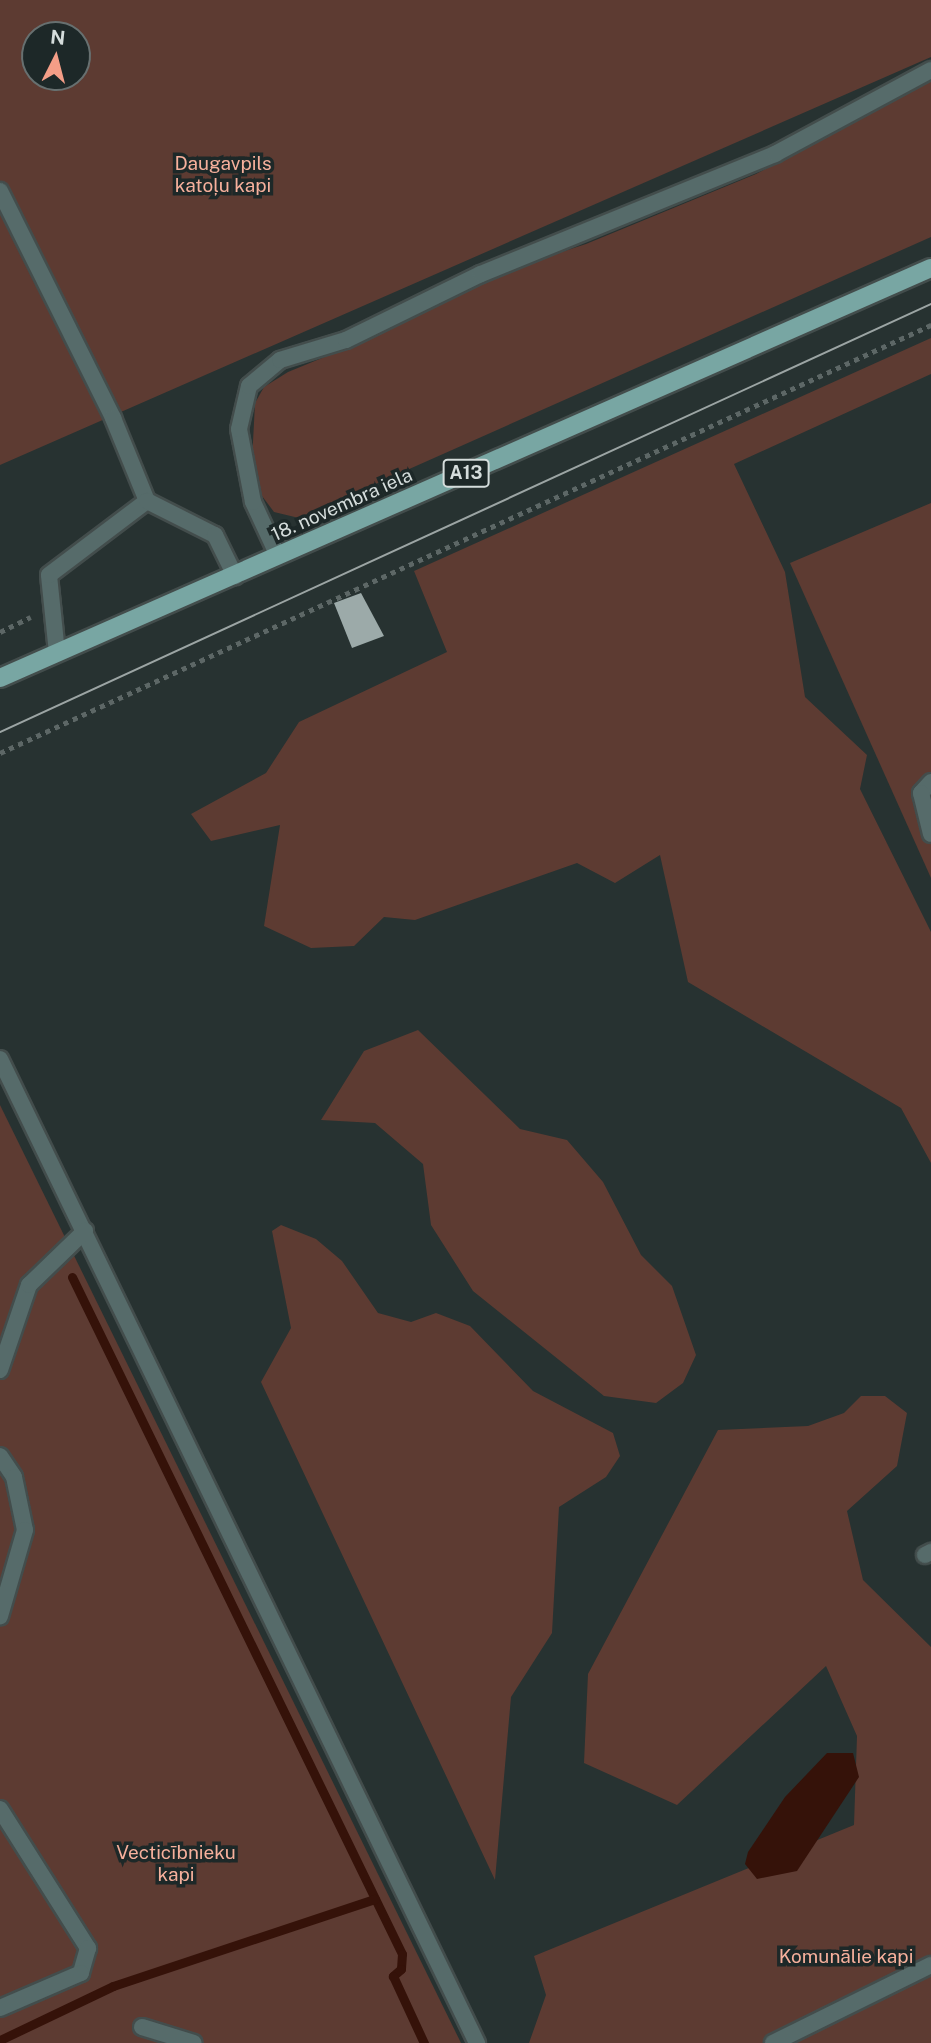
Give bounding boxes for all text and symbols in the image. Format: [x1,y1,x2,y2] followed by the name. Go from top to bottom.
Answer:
[21,21,91,91] north arrow
[49,25,67,49] text: N
[174,153,272,197] park label: Daugavpils katoļu kapi
[442,458,490,488] road number: A13
[268,464,416,546] street label: 18. novembra iela
[116,1842,236,1886] park label: Vecticībnieku kapi
[779,1946,913,1968] park label: Komunālie kapi

